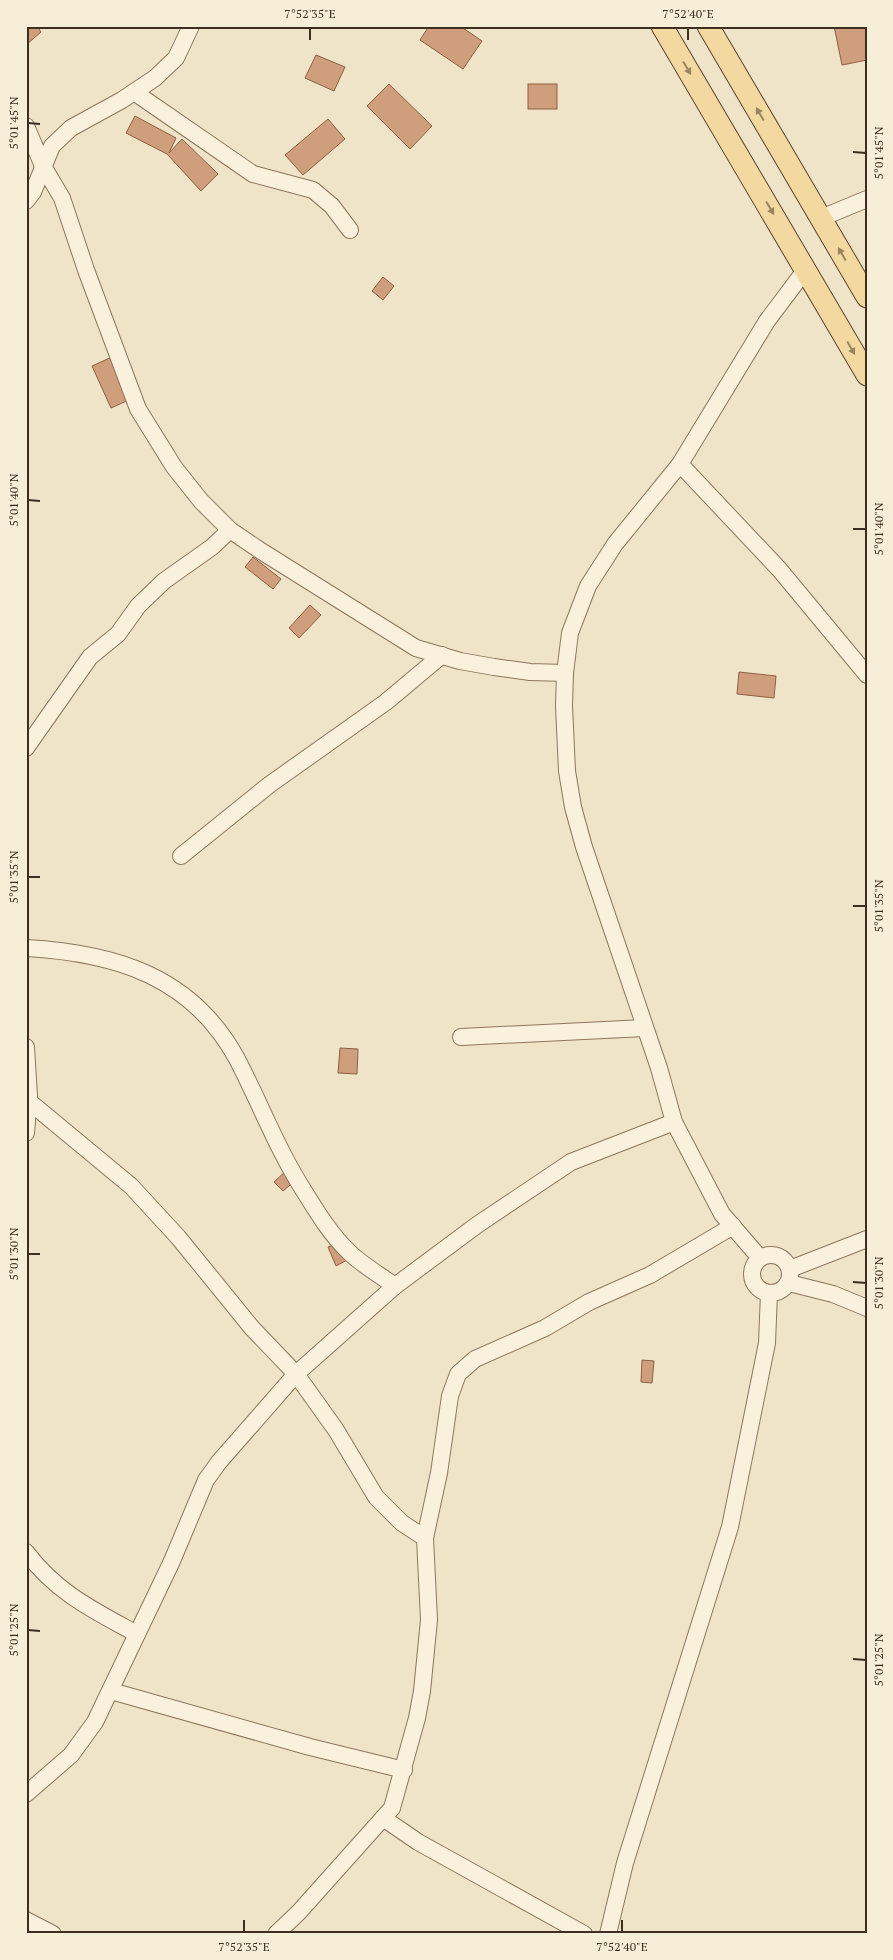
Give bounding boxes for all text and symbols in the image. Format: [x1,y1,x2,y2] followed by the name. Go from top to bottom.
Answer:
[284,6,336,21] text: 7°52'35"E
[662,6,714,21] text: 7°52'40"E
[682,62,691,75] one-way arrow
[6,96,21,150] text: 5°01'45"N
[756,107,764,122] one-way arrow
[871,126,886,180] text: 5°01'45"N
[765,201,774,214] one-way arrow
[838,248,847,261] one-way arrow
[847,342,856,355] one-way arrow
[6,473,21,527] text: 5°01'40"N
[871,502,886,556] text: 5°01'40"N
[6,850,21,904] text: 5°01'35"N
[871,879,886,933] text: 5°01'35"N
[6,1227,21,1281] text: 5°01'30"N
[871,1256,886,1310] text: 5°01'30"N
[6,1603,21,1657] text: 5°01'25"N
[871,1633,886,1687] text: 5°01'25"N
[218,1939,270,1954] text: 7°52'35"E
[596,1939,648,1954] text: 7°52'40"E

